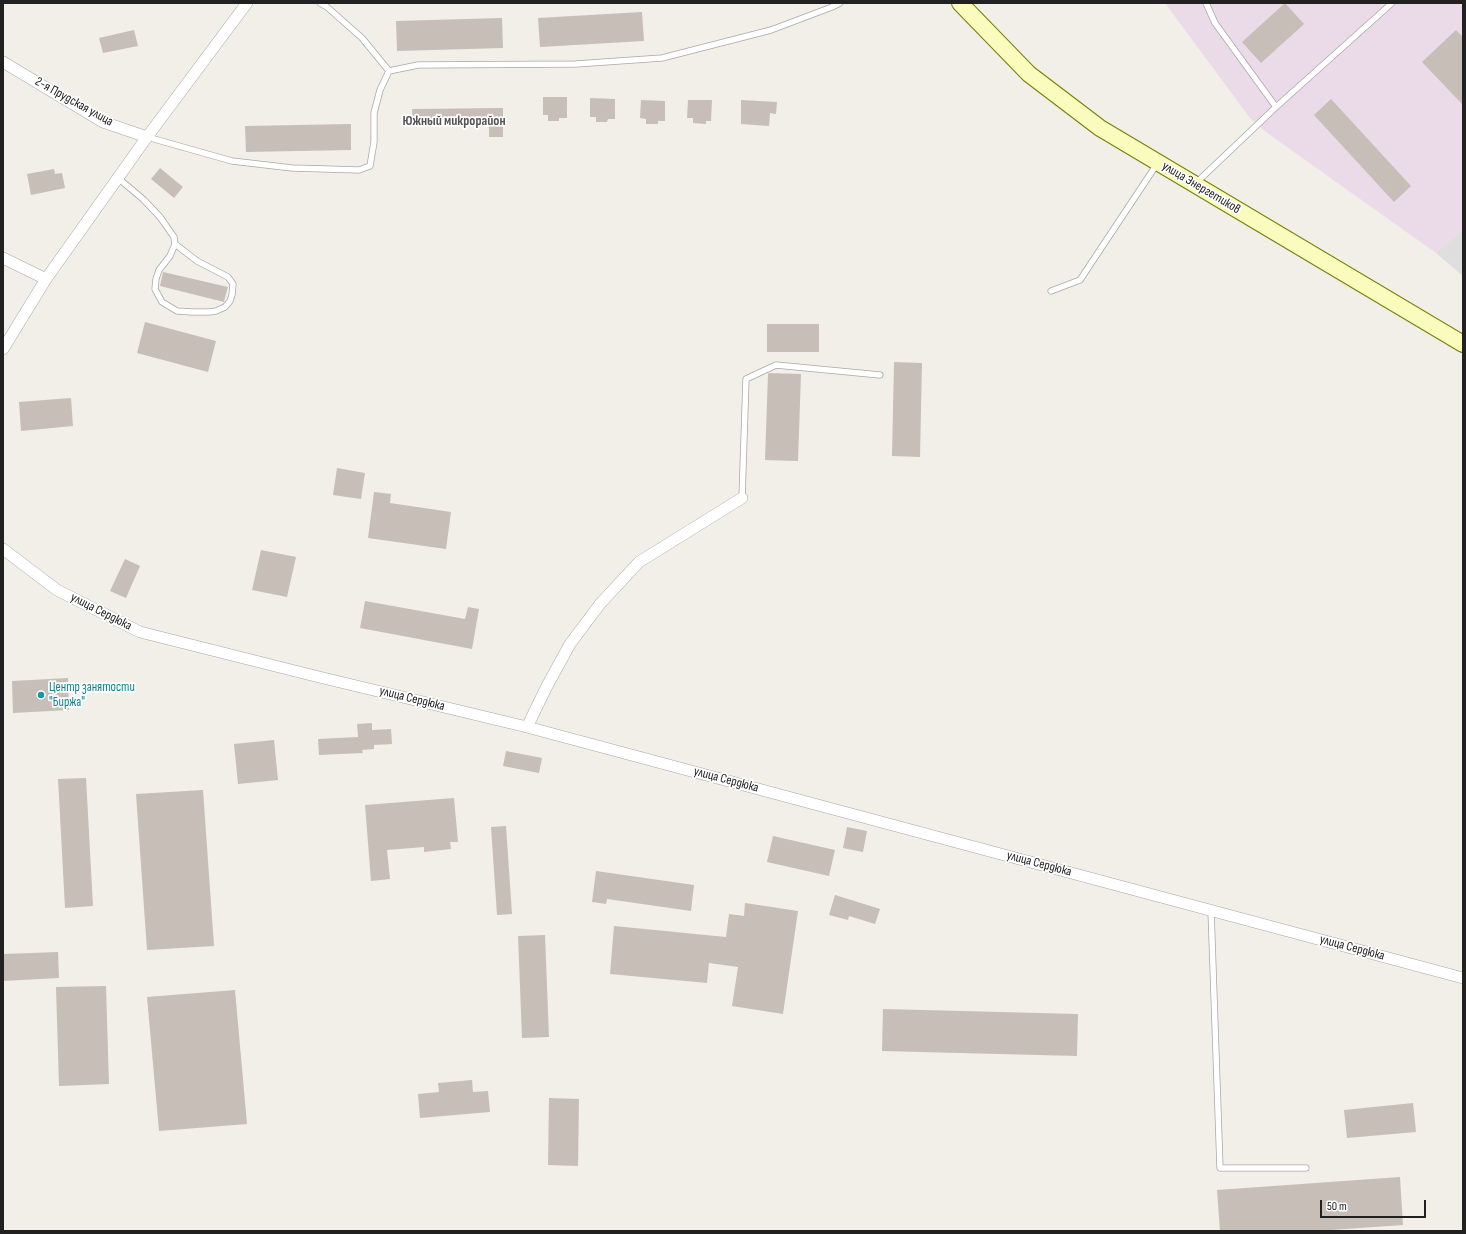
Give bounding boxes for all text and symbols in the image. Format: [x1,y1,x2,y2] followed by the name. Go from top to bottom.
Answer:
[32,74,116,130] street label: 2-я Прудская улица
[402,113,506,129] district label: Южный микрорайон
[1159,158,1243,218] street label: улица Энергетиков
[68,590,134,634] street label: улица Сердюка
[49,680,135,711] place label: Центр занятости "Биржа"
[378,683,446,715] street label: улица Сердюка
[36,690,46,700] marker: Центр занятости "Биржа"
[692,764,760,796] street label: улица Сердюка
[1005,848,1073,880] street label: улица Сердюка
[1318,932,1386,964] street label: улица Сердюка
[1322,1192,1428,1218] scale bar
[1327,1199,1347,1214] text: 50 m

